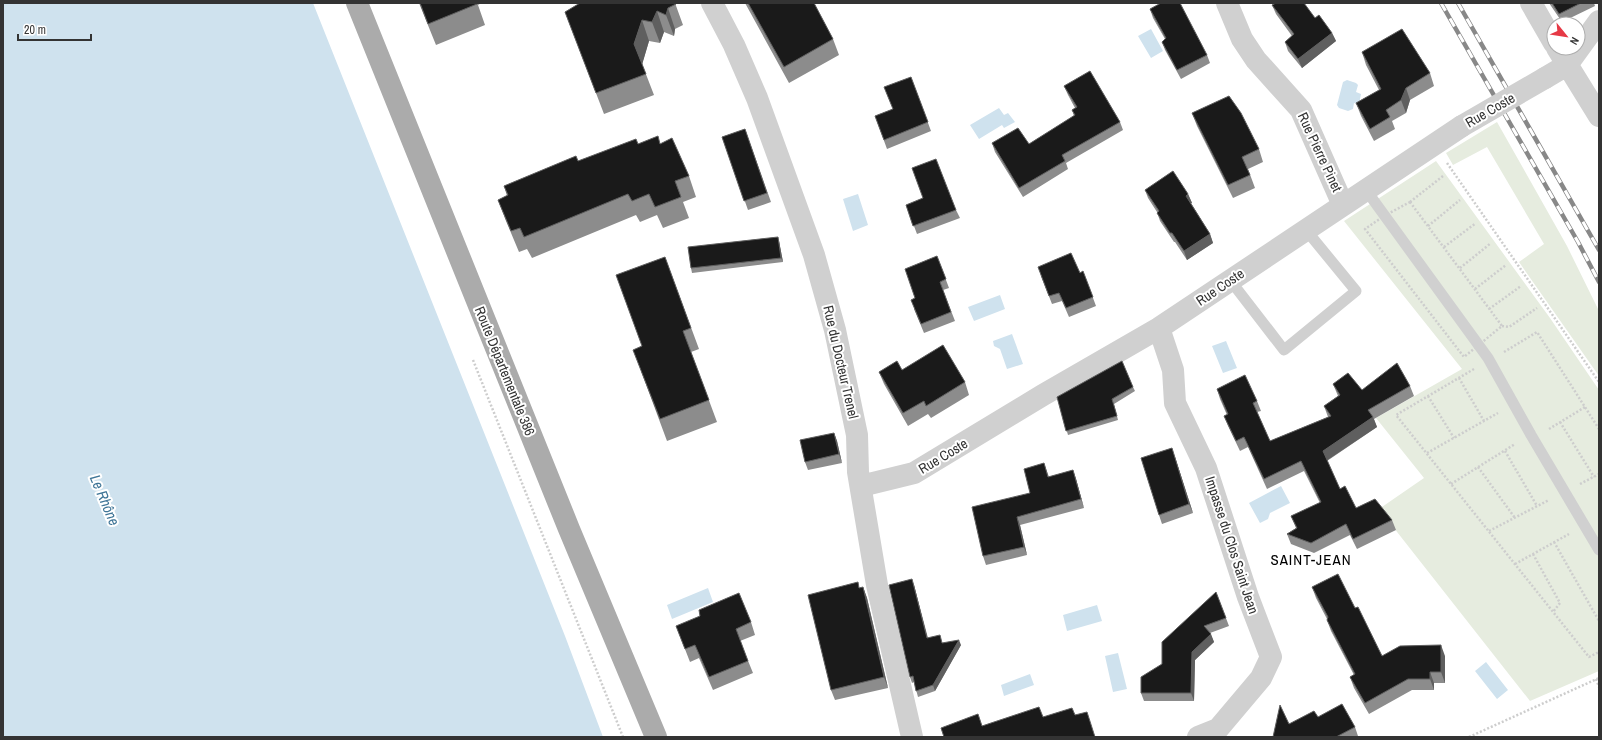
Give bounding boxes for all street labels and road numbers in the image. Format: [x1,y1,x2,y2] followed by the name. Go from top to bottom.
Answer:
[1462,89,1518,131] street label: Rue Coste
[1294,109,1346,195] street label: Rue Pierre Pinet
[1192,264,1248,310] street label: Rue Coste
[471,304,539,438] street label: Route Départementale 386
[819,304,863,420] street label: Rue du Docteur Trenel
[915,434,971,478] street label: Rue Coste
[1201,474,1263,616] street label: Impasse du Clos Saint Jean

